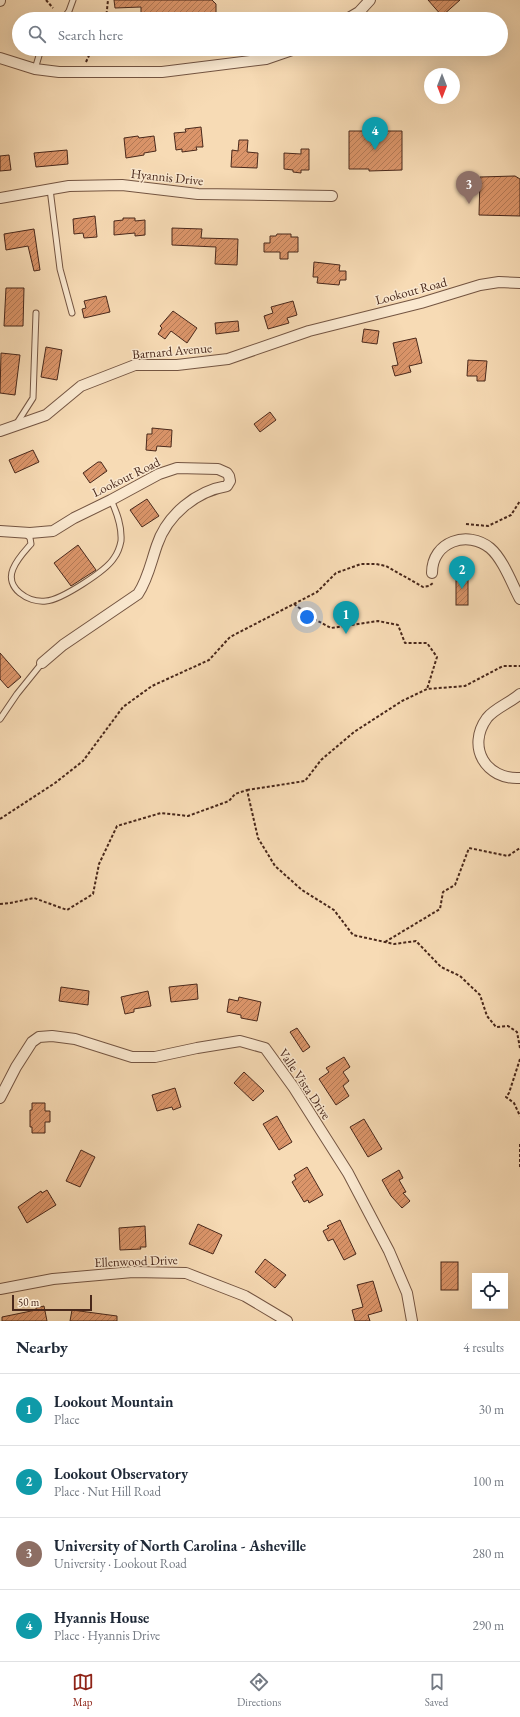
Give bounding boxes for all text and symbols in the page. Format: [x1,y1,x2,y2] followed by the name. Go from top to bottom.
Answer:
[12,12,508,56] search box
[26,23,48,45] icon: search
[58,25,123,44] text: Search here
[424,68,460,104] north arrow
[362,117,388,150] pin: 4
[130,165,204,189] street label: Hyannis Drive
[456,171,482,204] pin: 3
[373,273,449,309] street label: Lookout Road
[131,339,213,363] street label: Barnard Avenue
[89,453,163,501] street label: Lookout Road
[449,556,475,589] pin: 2
[333,601,359,634] pin: 1
[297,607,317,627] your location
[275,1045,335,1123] street label: Valle Vista Drive
[94,1251,178,1271] street label: Ellenwood Drive
[472,1273,508,1309] map controls
[472,1273,508,1309] button: locate
[12,1293,92,1312] scale bar
[18,1295,39,1309] text: 50 m
[16,1336,68,1358] text: Nearby
[463,1339,504,1356] text: 4 results
[54,1392,173,1411] text: Lookout Mountain
[26,1401,32,1418] text: 1
[479,1401,504,1418] text: 30 m
[54,1411,80,1428] text: Place
[54,1464,188,1483] text: Lookout Observatory
[26,1473,32,1490] text: 2
[473,1473,504,1490] text: 100 m
[54,1483,161,1500] text: Place · Nut Hill Road
[54,1536,306,1555] text: University of North Carolina - Asheville
[26,1545,32,1562] text: 3
[473,1545,504,1562] text: 280 m
[54,1555,187,1572] text: University · Lookout Road
[54,1608,149,1627] text: Hyannis House
[26,1617,32,1634] text: 4
[473,1617,504,1634] text: 290 m
[54,1627,160,1644] text: Place · Hyannis Drive
[72,1671,94,1709] tab: Map
[237,1671,281,1709] tab: Directions
[425,1671,448,1709] tab: Saved

